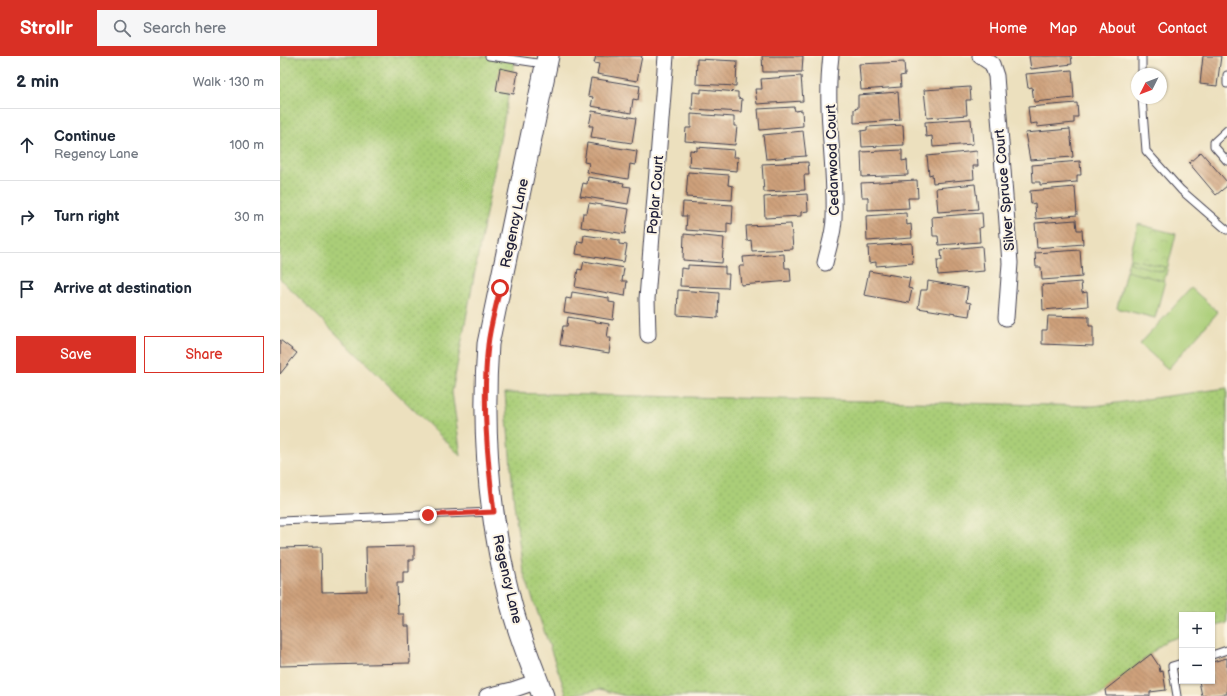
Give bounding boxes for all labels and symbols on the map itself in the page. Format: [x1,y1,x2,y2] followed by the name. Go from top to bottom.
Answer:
[1131,68,1167,104] north arrow
[822,103,843,216] street label: Cedarwood Court
[991,128,1018,252] street label: Silver Spruce Court
[644,154,667,235] street label: Poplar Court
[497,177,532,269] street label: Regency Lane
[491,279,509,297] route start
[419,506,437,524] route end
[489,533,526,625] street label: Regency Lane

